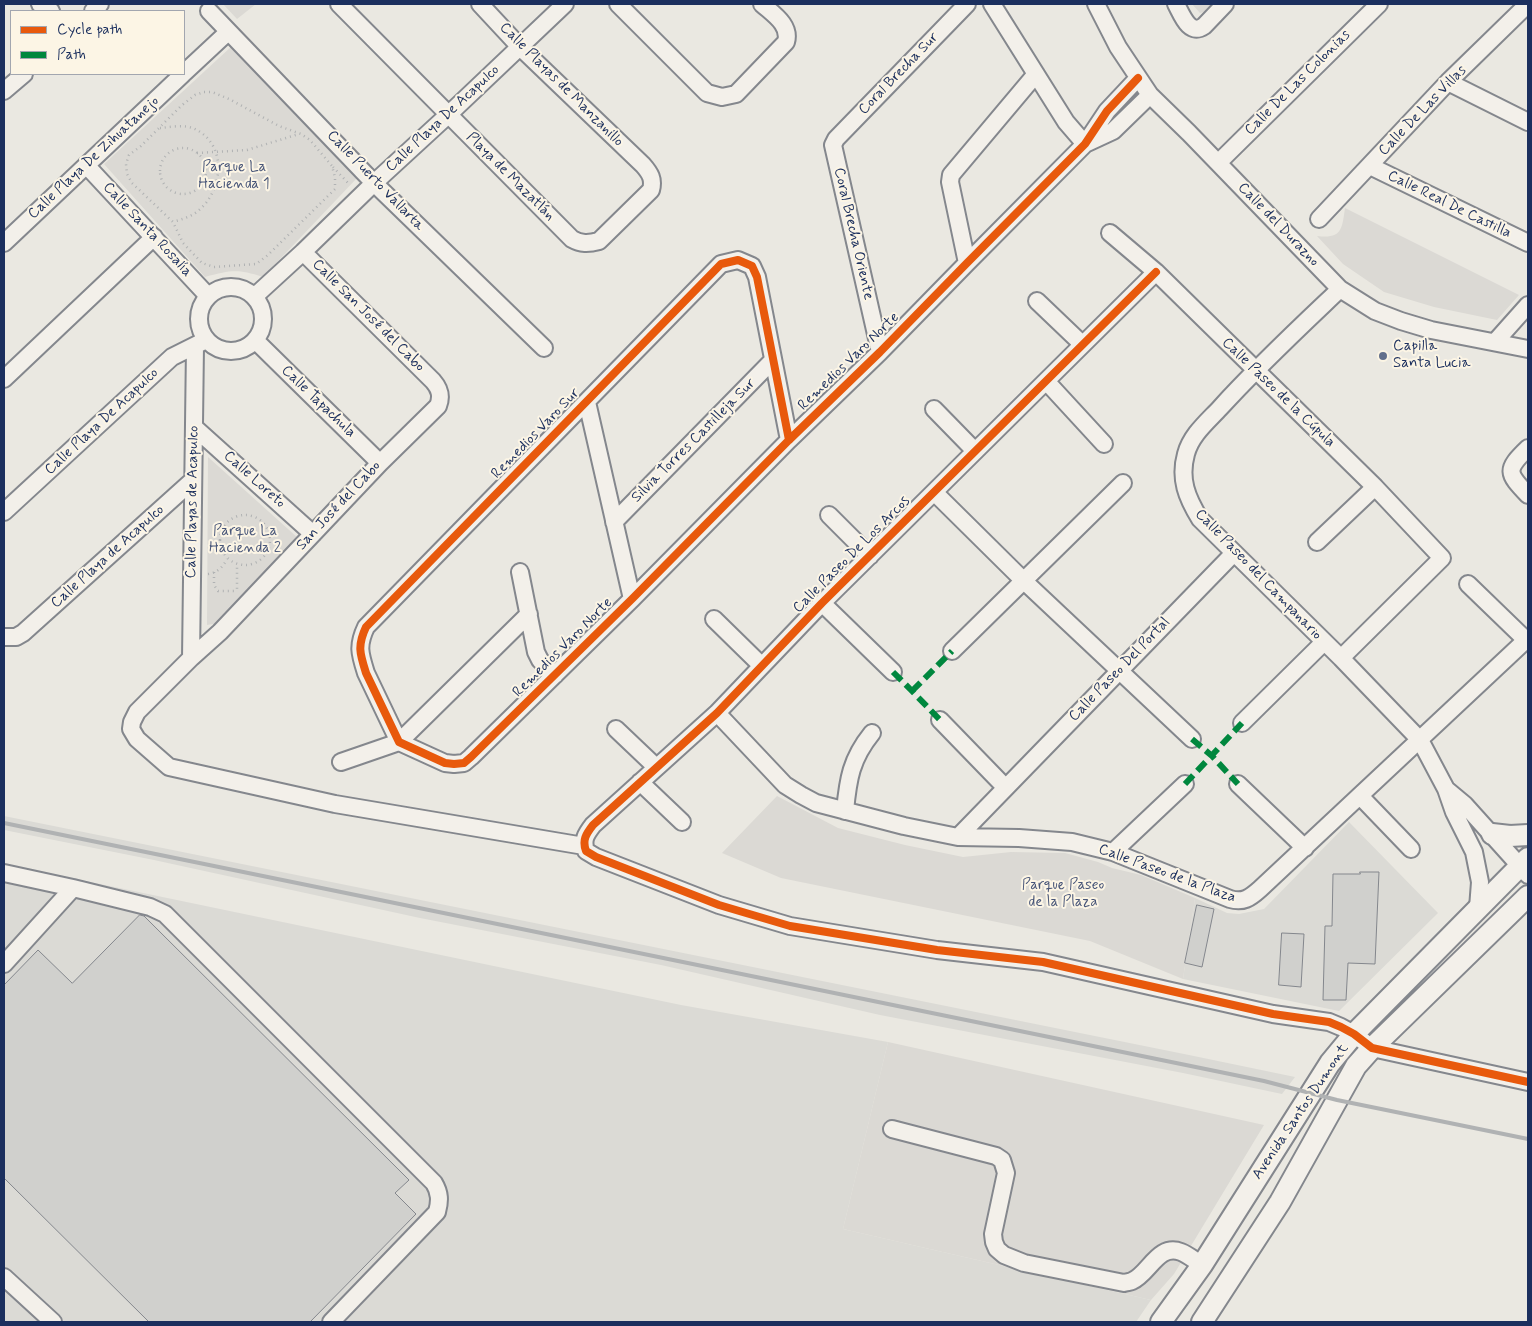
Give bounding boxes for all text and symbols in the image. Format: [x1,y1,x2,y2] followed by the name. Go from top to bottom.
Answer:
[10,10,185,75] legend
[495,19,627,151] street label: Calle Playas de Manzanillo
[57,20,122,40] text: Cycle path
[1241,26,1355,140] street label: Calle De Las Colonias
[855,29,943,119] street label: Coral Brecha Sur
[57,45,86,65] text: Path
[382,62,504,176] street label: Calle Playa De Acapulco
[1375,62,1471,160] street label: Calle De Las Villas
[25,93,163,223] street label: Calle Playa De Zihuatanejo
[322,127,428,235] street label: Calle Puerto Vallarta
[462,129,558,225] street label: Playa de Mazatlán
[198,159,270,194] park label: Parque La Hacienda 1
[829,166,877,302] street label: Coral Brecha Oriente
[1384,167,1514,243] street label: Calle Real De Castilla
[99,179,195,281] street label: Calle Santa Rosalía
[1233,179,1323,271] street label: Calle del Durazno
[308,256,428,376] street label: Calle San José del Cabo
[795,309,903,415] street label: Remedios Varo Norte
[1218,334,1338,452] street label: Calle Paseo de la Cúpula
[1393,338,1470,373] place label: Capilla Santa Lucia
[1377,350,1389,362] marker: Capilla Santa Lucia
[277,362,359,442] street label: Calle Tapachula
[41,365,163,479] street label: Calle Playa De Acapulco
[628,375,760,507] street label: Silvia Torres Castilleja Sur
[488,385,584,483] street label: Remedios Varo Sur
[183,425,203,579] street label: Calle Playas de Acapulco
[219,448,289,512] street label: Calle Loreto
[293,458,385,554] street label: San José del Cabo
[790,493,914,617] street label: Calle Paseo De Los Arcos
[48,501,168,613] street label: Calle Playa de Acapulco
[1191,506,1325,644] street label: Calle Paseo del Campanario
[209,523,281,558] park label: Parque La Hacienda 2
[509,594,617,702] street label: Remedios Varo Norte
[1066,614,1174,726] street label: Calle Paseo Del Portal
[1096,841,1238,907] street label: Calle Paseo de la Plaza
[1022,877,1104,912] park label: Parque Paseo de la Plaza
[1249,1041,1353,1183] street label: Avenida Santos Dumont

